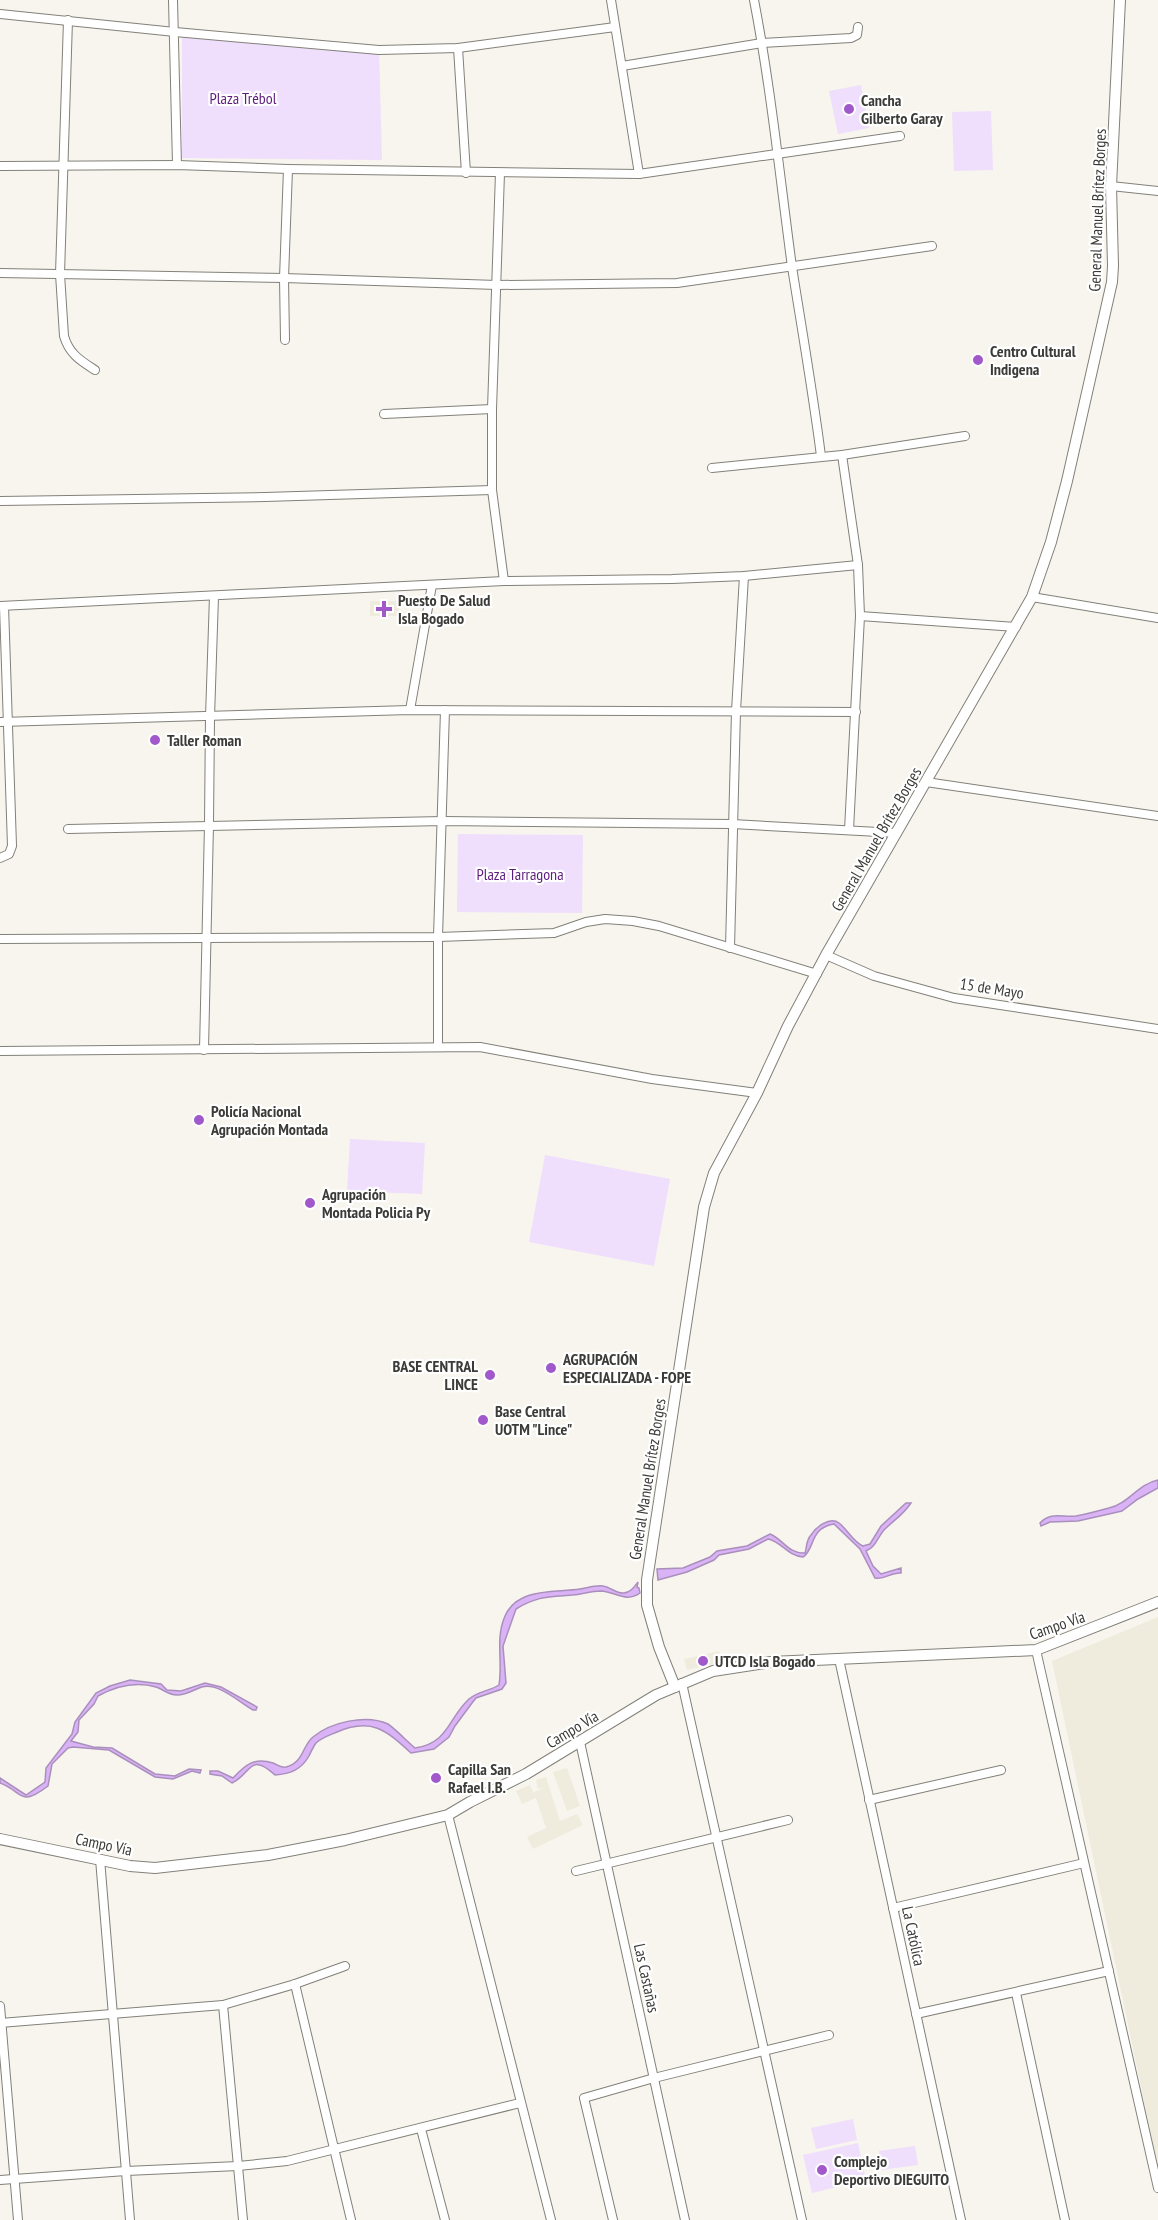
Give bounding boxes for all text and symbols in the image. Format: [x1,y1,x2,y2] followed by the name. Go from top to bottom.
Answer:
[210,88,277,108] park label: Plaza Trébol
[861,90,943,128] place label: Cancha Gilberto Garay
[842,102,856,116] marker: Cancha Gilberto Garay
[1084,128,1110,292] street label: General Manuel Brítez Borges
[990,341,1076,379] place label: Centro Cultural Indigena
[971,353,985,367] marker: Centro Cultural Indigena
[398,590,490,628] place label: Puesto De Salud Isla Bogado
[375,600,393,618] marker: Puesto De Salud Isla Bogado
[167,730,241,750] place label: Taller Roman
[148,733,162,747] marker: Taller Roman
[827,763,925,915] street label: General Manuel Brítez Borges
[476,864,564,884] park label: Plaza Tarragona
[959,973,1025,1003] street label: 15 de Mayo
[210,1101,329,1139] place label: Policía Nacional Agrupación Montada
[192,1113,206,1127] marker: Policía Nacional Agrupación Montada
[321,1184,431,1222] place label: Agrupación Montada Policia Py
[303,1196,317,1210] marker: Agrupación Montada Policia Py
[562,1349,691,1387] place label: AGRUPACIÓN ESPECIALIZADA - FOPE
[392,1356,478,1394] place label: BASE CENTRAL LINCE
[544,1361,558,1375] marker: AGRUPACIÓN ESPECIALIZADA - FOPE
[483,1368,497,1382] marker: BASE CENTRAL LINCE
[624,1397,670,1561] street label: General Manuel Brítez Borges
[495,1401,572,1439] place label: Base Central UOTM "Lince"
[476,1413,490,1427] marker: Base Central UOTM "Lince"
[1027,1606,1087,1644] street label: Campo Vía
[715,1651,815,1671] place label: UTCD Isla Bogado
[696,1654,710,1668] marker: UTCD Isla Bogado
[542,1706,602,1752] street label: Campo Vía
[448,1759,511,1797] place label: Capilla San Rafael I.B.
[429,1771,443,1785] marker: Capilla San Rafael I.B.
[74,1828,134,1860] street label: Campo Vía
[898,1904,930,1968] street label: La Católica
[630,1942,664,2014] street label: Las Castañas
[834,2151,949,2189] place label: Complejo Deportivo DIEGUITO
[815,2163,829,2177] marker: Complejo Deportivo DIEGUITO

